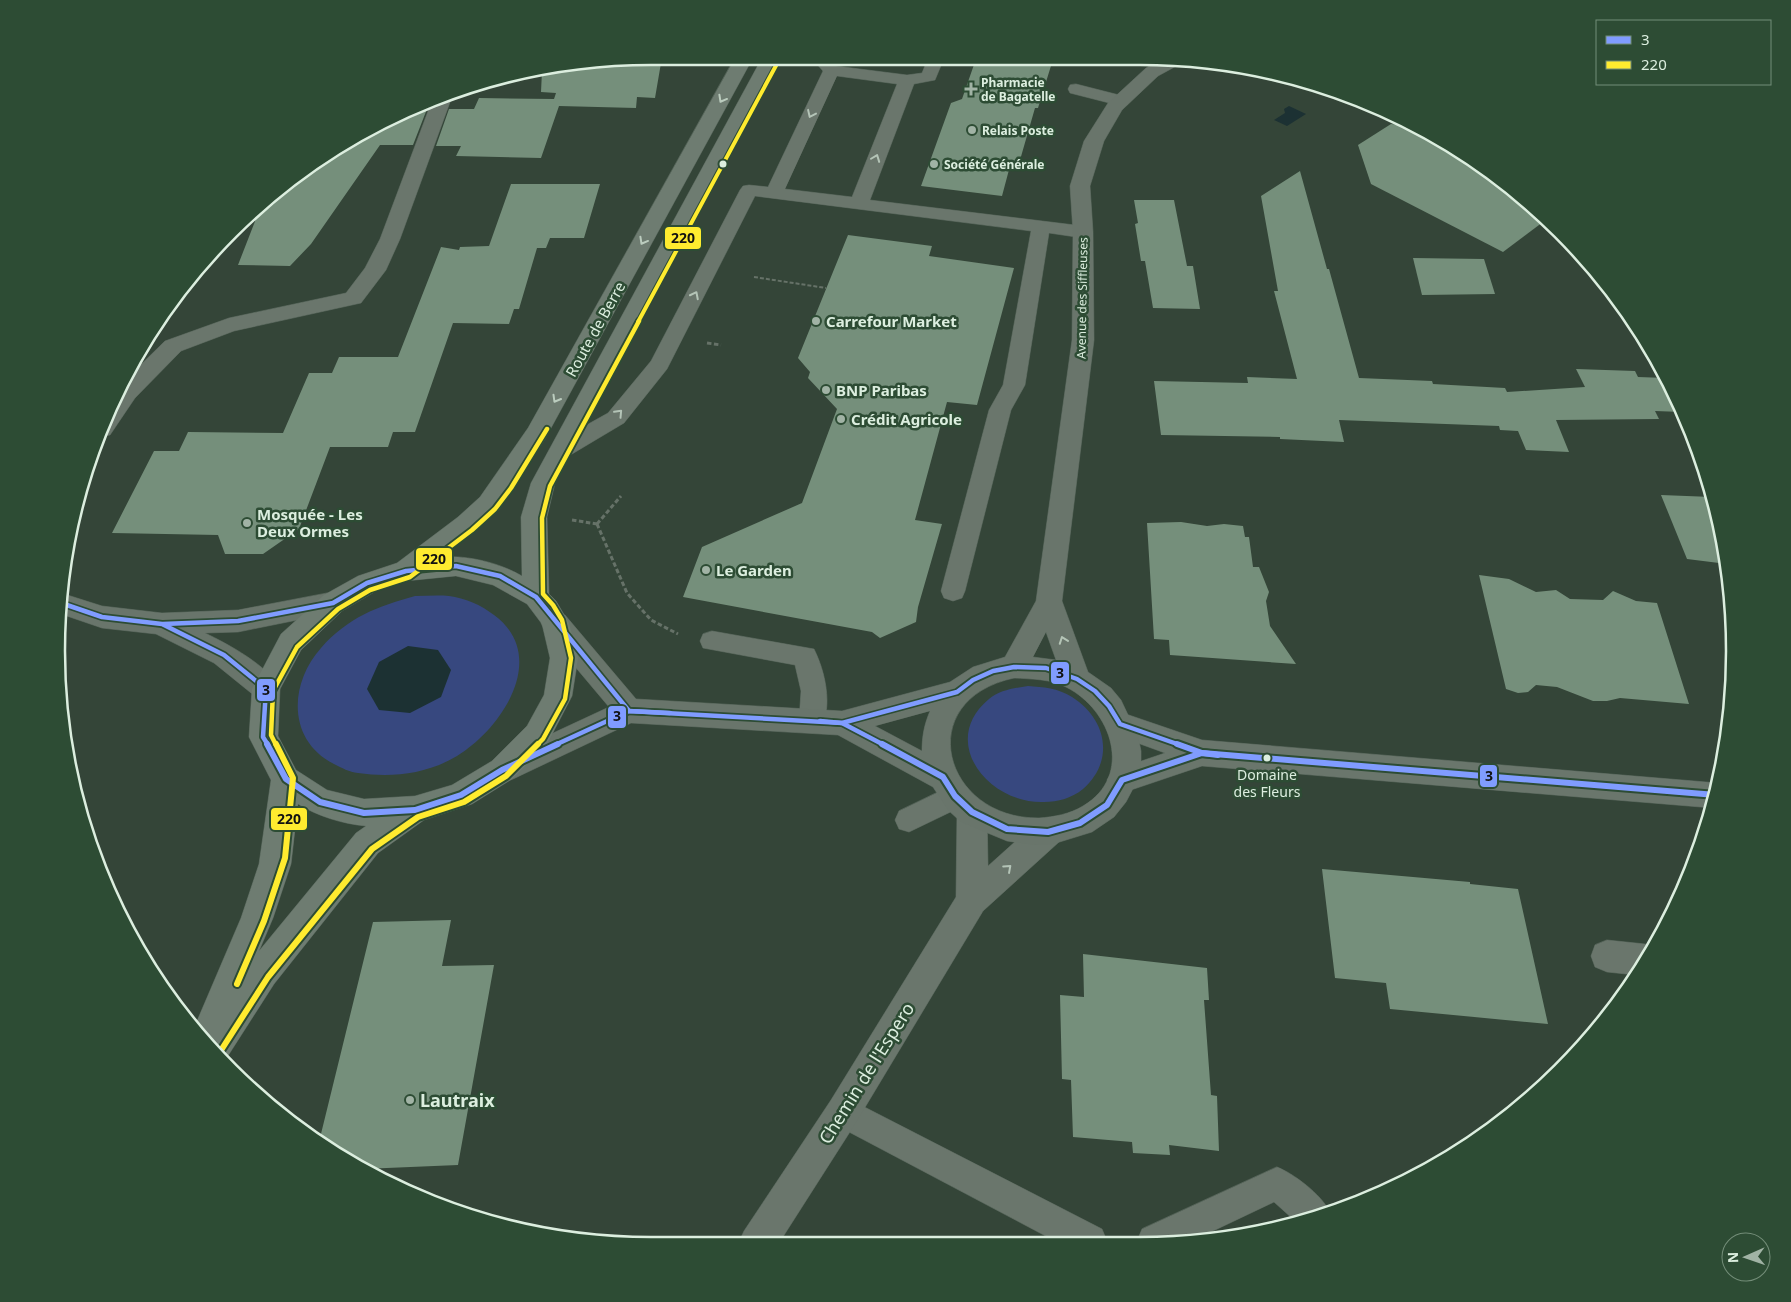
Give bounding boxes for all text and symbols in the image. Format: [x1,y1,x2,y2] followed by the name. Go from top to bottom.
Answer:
[1596,20,1771,85] legend
[1641,29,1650,49] text: 3
[1641,54,1667,74] text: 220
[981,74,1056,105] place label: Pharmacie de Bagatelle
[965,83,977,95] marker: Pharmacie de Bagatelle
[718,94,728,103] one-way arrow
[807,109,817,118] one-way arrow
[982,122,1054,139] place label: Relais Poste
[966,124,978,136] marker: Relais Poste
[870,154,881,163] one-way arrow
[944,156,1044,173] place label: Société Générale
[928,158,940,170] marker: Société Générale
[718,159,728,169] unlabelled marker
[664,226,702,250] line badge: 220
[671,228,695,247] text: 220
[640,236,650,245] one-way arrow
[1072,237,1092,359] street label: Avenue des Siffleuses
[561,278,629,380] street label: Route de Berre
[689,291,699,300] one-way arrow
[826,311,957,331] place label: Carrefour Market
[810,315,822,327] marker: Carrefour Market
[836,380,927,400] place label: BNP Paribas
[820,384,832,396] marker: BNP Paribas
[553,393,563,402] one-way arrow
[851,409,962,429] place label: Crédit Agricole
[614,410,623,419] one-way arrow
[835,413,847,425] marker: Crédit Agricole
[257,504,363,541] place label: Mosquée - Les Deux Ormes
[241,517,253,529] marker: Mosquée - Les Deux Ormes
[415,547,453,571] line badge: 220
[422,549,446,568] text: 220
[716,560,792,580] place label: Le Garden
[700,564,712,576] marker: Le Garden
[1059,636,1069,645] one-way arrow
[1050,661,1070,685] line badge: 3
[1056,663,1064,682] text: 3
[256,678,276,702] line badge: 3
[262,680,270,699] text: 3
[607,705,627,729] line badge: 3
[613,706,621,725] text: 3
[1262,753,1272,763] marker: Domaine des Fleurs
[1479,764,1498,788] line badge: 3
[1234,765,1301,801] place label: Domaine des Fleurs
[1485,766,1493,785] text: 3
[270,807,308,831] line badge: 220
[277,809,301,828] text: 220
[1003,865,1012,874] one-way arrow
[813,998,919,1148] street label: Chemin de l'Espero
[420,1088,495,1112] place label: Lautraix
[404,1094,416,1106] marker: Lautraix
[1721,1232,1771,1282] north arrow
[1723,1251,1742,1263] text: N

